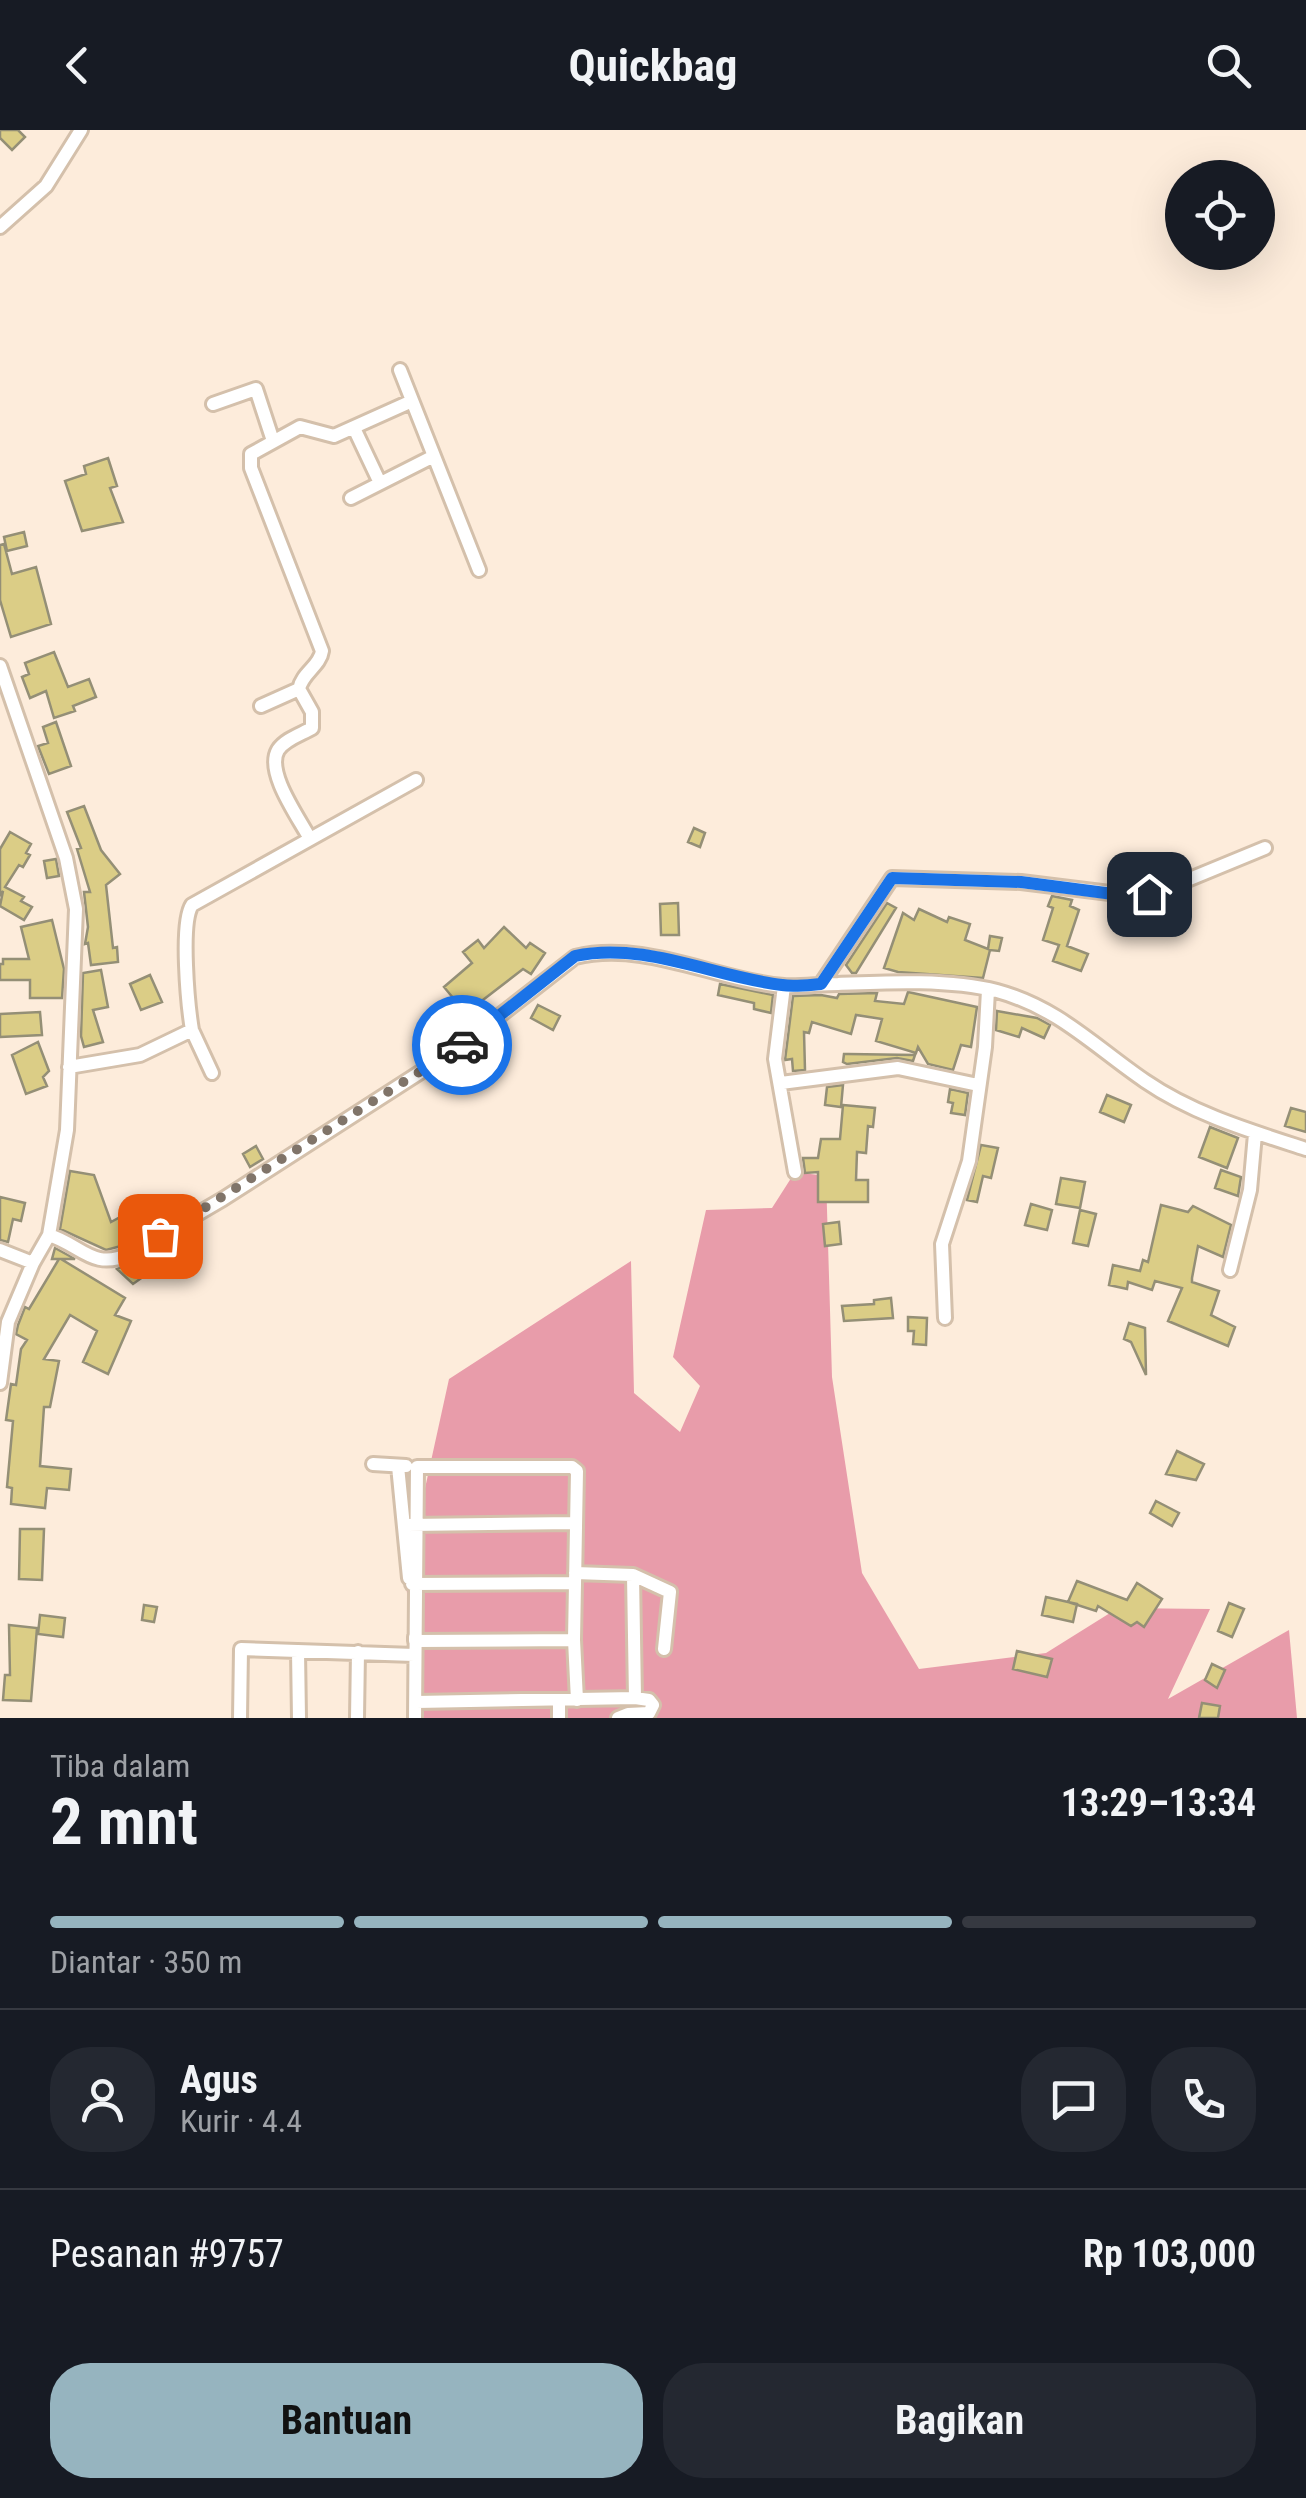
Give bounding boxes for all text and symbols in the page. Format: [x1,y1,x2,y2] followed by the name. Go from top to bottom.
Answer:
[50,38,105,93] icon: back
[1201,38,1256,93] icon: search
[569,39,737,92] text: Quickbag
[1165,160,1275,270] map controls
[1165,160,1275,270] button: locate
[1107,852,1192,937] pin
[1122,867,1177,922] icon: home
[412,995,512,1095] courier
[435,1018,490,1073] icon: car
[118,1194,203,1279] pin
[133,1209,188,1264] icon: bag
[50,1747,190,1785] text: Tiba dalam
[1061,1781,1256,1825] text: 13:29–13:34
[50,1784,198,1860] text: 2 mnt
[50,1943,242,1981] text: Diantar · 350 m
[50,2047,155,2152] button: person
[1021,2047,1126,2152] button: chat
[1151,2047,1256,2152] button: phone
[180,2058,258,2102] text: Agus
[180,2102,302,2140] text: Kurir · 4.4
[50,2232,284,2276] text: Pesanan #9757
[1083,2232,1256,2276] text: Rp 103,000
[50,2363,643,2478] button: Bantuan
[663,2363,1256,2478] button: Bagikan

